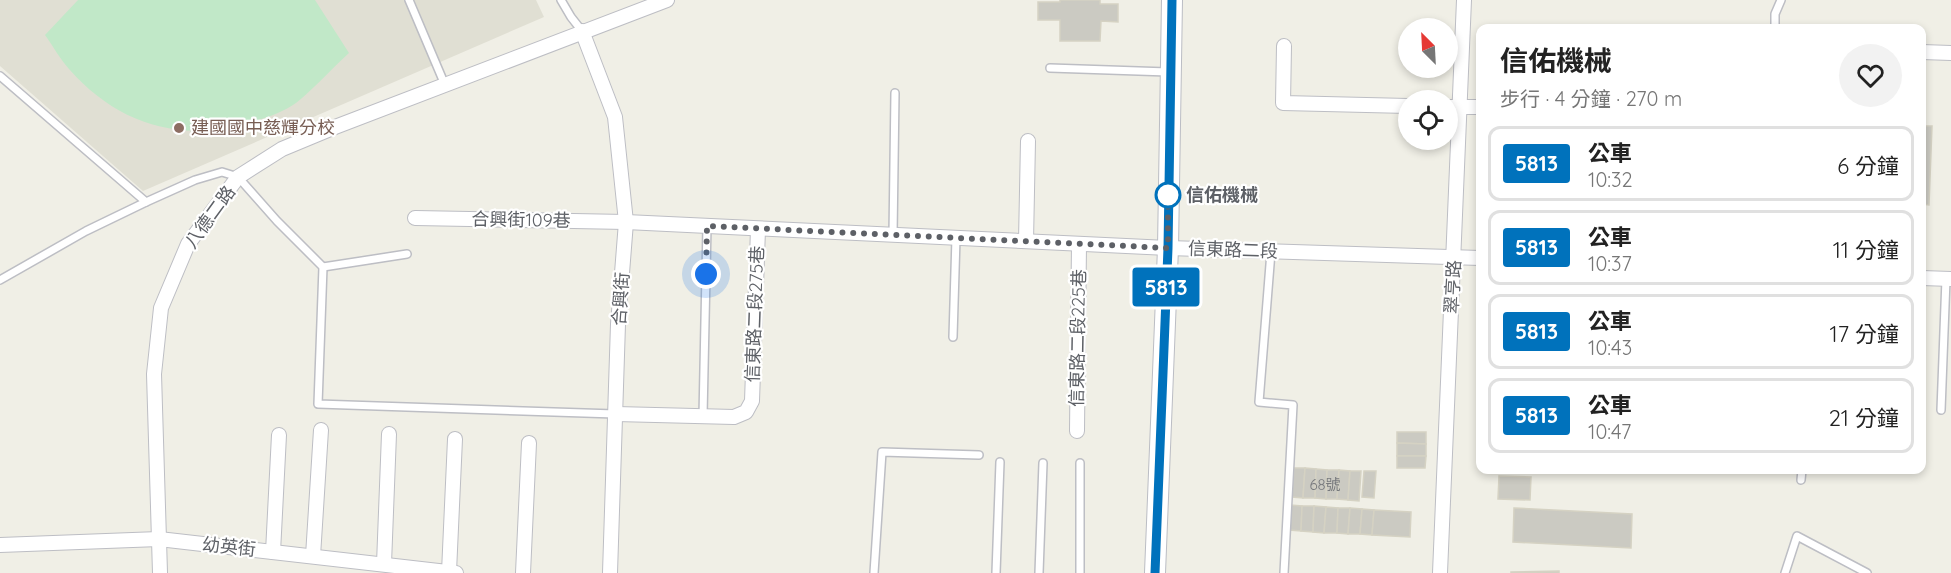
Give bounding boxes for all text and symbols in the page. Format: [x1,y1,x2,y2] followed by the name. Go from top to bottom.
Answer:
[1398,18,1458,78] north arrow
[1398,18,1458,150] map controls
[1500,43,1612,78] text: 信佑機械
[1839,44,1902,107] button: heart
[1500,86,1682,111] text: 步行 · 4 分鐘 · 270 m
[1398,90,1458,150] button: locate
[191,116,335,139] place label: 建國國中慈輝分校
[172,121,186,135] marker: 建國國中慈輝分校
[1588,139,1632,167] text: 公車
[1515,150,1558,176] text: 5813
[1837,152,1899,180] text: 6 分鐘
[1588,167,1633,192] text: 10:32
[179,181,240,253] street label: 八德二路
[1155,182,1181,208] marker: 信佑機械
[1186,183,1258,206] place label: 信佑機械
[471,207,571,232] street label: 合興街109巷
[1588,223,1632,251] text: 公車
[1515,234,1558,260] text: 5813
[1188,236,1278,263] street label: 信東路二段
[1833,236,1899,264] text: 11 分鐘
[741,245,768,383] street label: 信東路二段275巷
[1588,251,1632,276] text: 10:37
[691,259,721,289] your location
[1440,259,1465,315] street label: 翠亨路
[1124,268,1208,306] line badge: 5813
[1065,269,1090,407] street label: 信東路二段225巷
[607,271,634,327] street label: 合興街
[1144,274,1188,300] text: 5813
[1588,307,1632,335] text: 公車
[1515,318,1558,344] text: 5813
[1830,320,1899,348] text: 17 分鐘
[1588,335,1632,360] text: 10:43
[1588,391,1632,419] text: 公車
[1515,402,1558,428] text: 5813
[1829,404,1899,432] text: 21 分鐘
[1588,419,1631,444] text: 10:47
[1309,475,1341,494] house number: 68號
[201,532,257,561] street label: 幼英街

